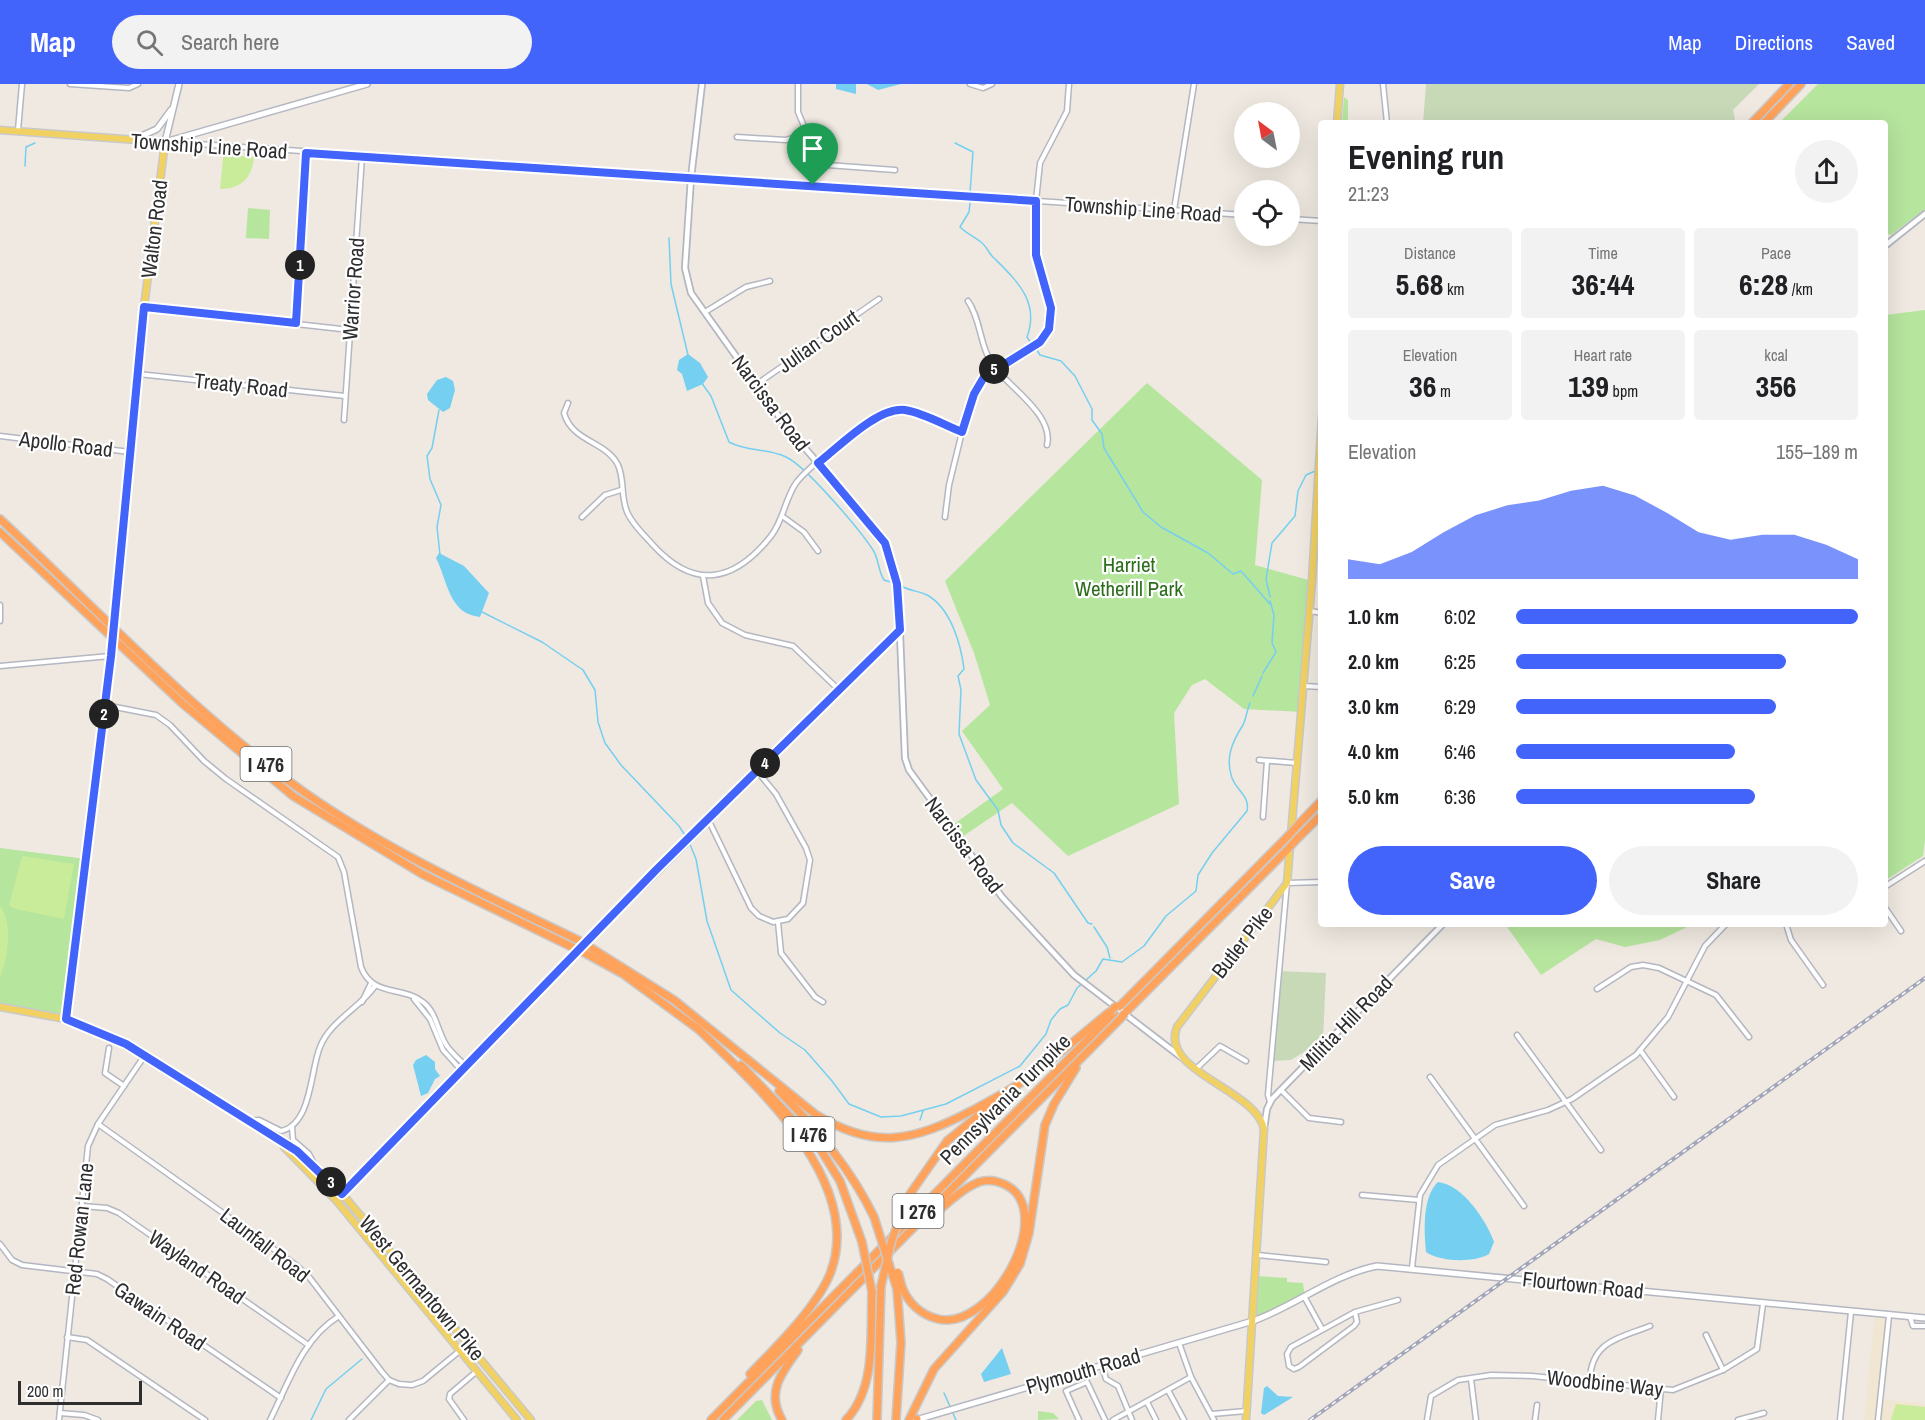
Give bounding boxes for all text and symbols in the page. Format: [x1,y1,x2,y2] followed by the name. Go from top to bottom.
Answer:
[112,15,532,69] search box
[30,23,76,61] text: Map
[133,26,166,59] icon: search
[181,27,279,57] text: Search here
[1668,28,1702,57] text: Map
[1735,28,1813,57] text: Directions
[1846,28,1895,57] text: Saved
[1234,102,1300,168] north arrow
[1234,102,1300,246] map controls
[787,123,838,185] pin
[130,126,288,166] street label: Township Line Road
[796,132,829,165] icon: arrive
[1348,135,1504,179] text: Evening run
[1795,140,1858,203] button: share
[134,178,174,280] street label: Walton Road
[1234,180,1300,246] button: locate
[1348,180,1389,207] text: 21:23
[1064,189,1222,229] street label: Township Line Road
[335,237,371,341] street label: Warrior Road
[1404,242,1456,264] text: Distance
[1588,242,1618,264] text: Time
[1761,242,1791,264] text: Pace
[285,250,315,280] pin: 1
[296,254,304,276] text: 1
[1395,264,1443,304] text: 5.68
[1572,264,1634,304] text: 36:44
[1739,264,1788,304] text: 6:28
[1443,278,1465,300] text: km
[1788,278,1813,300] text: /km
[772,302,865,380] street label: Julian Court
[1403,344,1457,366] text: Elevation
[1574,344,1632,366] text: Heart rate
[1764,344,1788,366] text: kcal
[725,349,817,457] street label: Narcissa Road
[979,354,1009,384] pin: 5
[990,358,998,380] text: 5
[193,366,289,404] street label: Treaty Road
[1409,366,1436,406] text: 36
[1568,366,1609,406] text: 139
[1755,366,1797,406] text: 356
[1436,380,1451,402] text: m
[1609,380,1638,402] text: bpm
[17,424,114,464] street label: Apollo Road
[1348,438,1416,465] text: Elevation
[1776,438,1858,465] text: 155–189 m
[1075,550,1183,603] park label: Harriet Wetherill Park
[1348,603,1399,630] text: 1.0 km
[1444,603,1476,630] text: 6:02
[1348,648,1399,675] text: 2.0 km
[1444,648,1476,675] text: 6:25
[1348,693,1399,720] text: 3.0 km
[1444,693,1476,720] text: 6:29
[89,699,119,729] pin: 2
[100,703,108,725] text: 2
[1348,738,1399,765] text: 4.0 km
[1444,738,1476,765] text: 6:46
[240,747,292,781] road number: I 476
[750,748,780,778] pin: 4
[761,752,769,774] text: 4
[1348,783,1399,810] text: 5.0 km
[1444,783,1476,810] text: 6:36
[918,791,1010,899] street label: Narcissa Road
[1348,846,1597,915] button: Save
[1609,846,1858,915] button: Share
[1205,900,1279,984] street label: Butler Pike
[1293,969,1399,1077] street label: Militia Hill Road
[933,1027,1077,1171] street label: Pennsylvania Turnpike
[784,1117,834,1151] road number: I 476
[58,1161,100,1297] street label: Red Rowan Lane
[316,1167,346,1197] pin: 3
[327,1171,335,1193] text: 3
[892,1194,944,1228] road number: I 276
[214,1201,316,1289] street label: Launfall Road
[353,1209,491,1367] street label: West Germantown Pike
[143,1223,251,1311] street label: Wayland Road
[1521,1264,1645,1306] street label: Flourtown Road
[108,1275,212,1357] street label: Gawain Road
[1022,1341,1144,1401] street label: Plymouth Road
[1545,1362,1665,1404] street label: Woodbine Way
[18,1378,142,1406] scale bar
[27,1380,63,1402] text: 200 m

